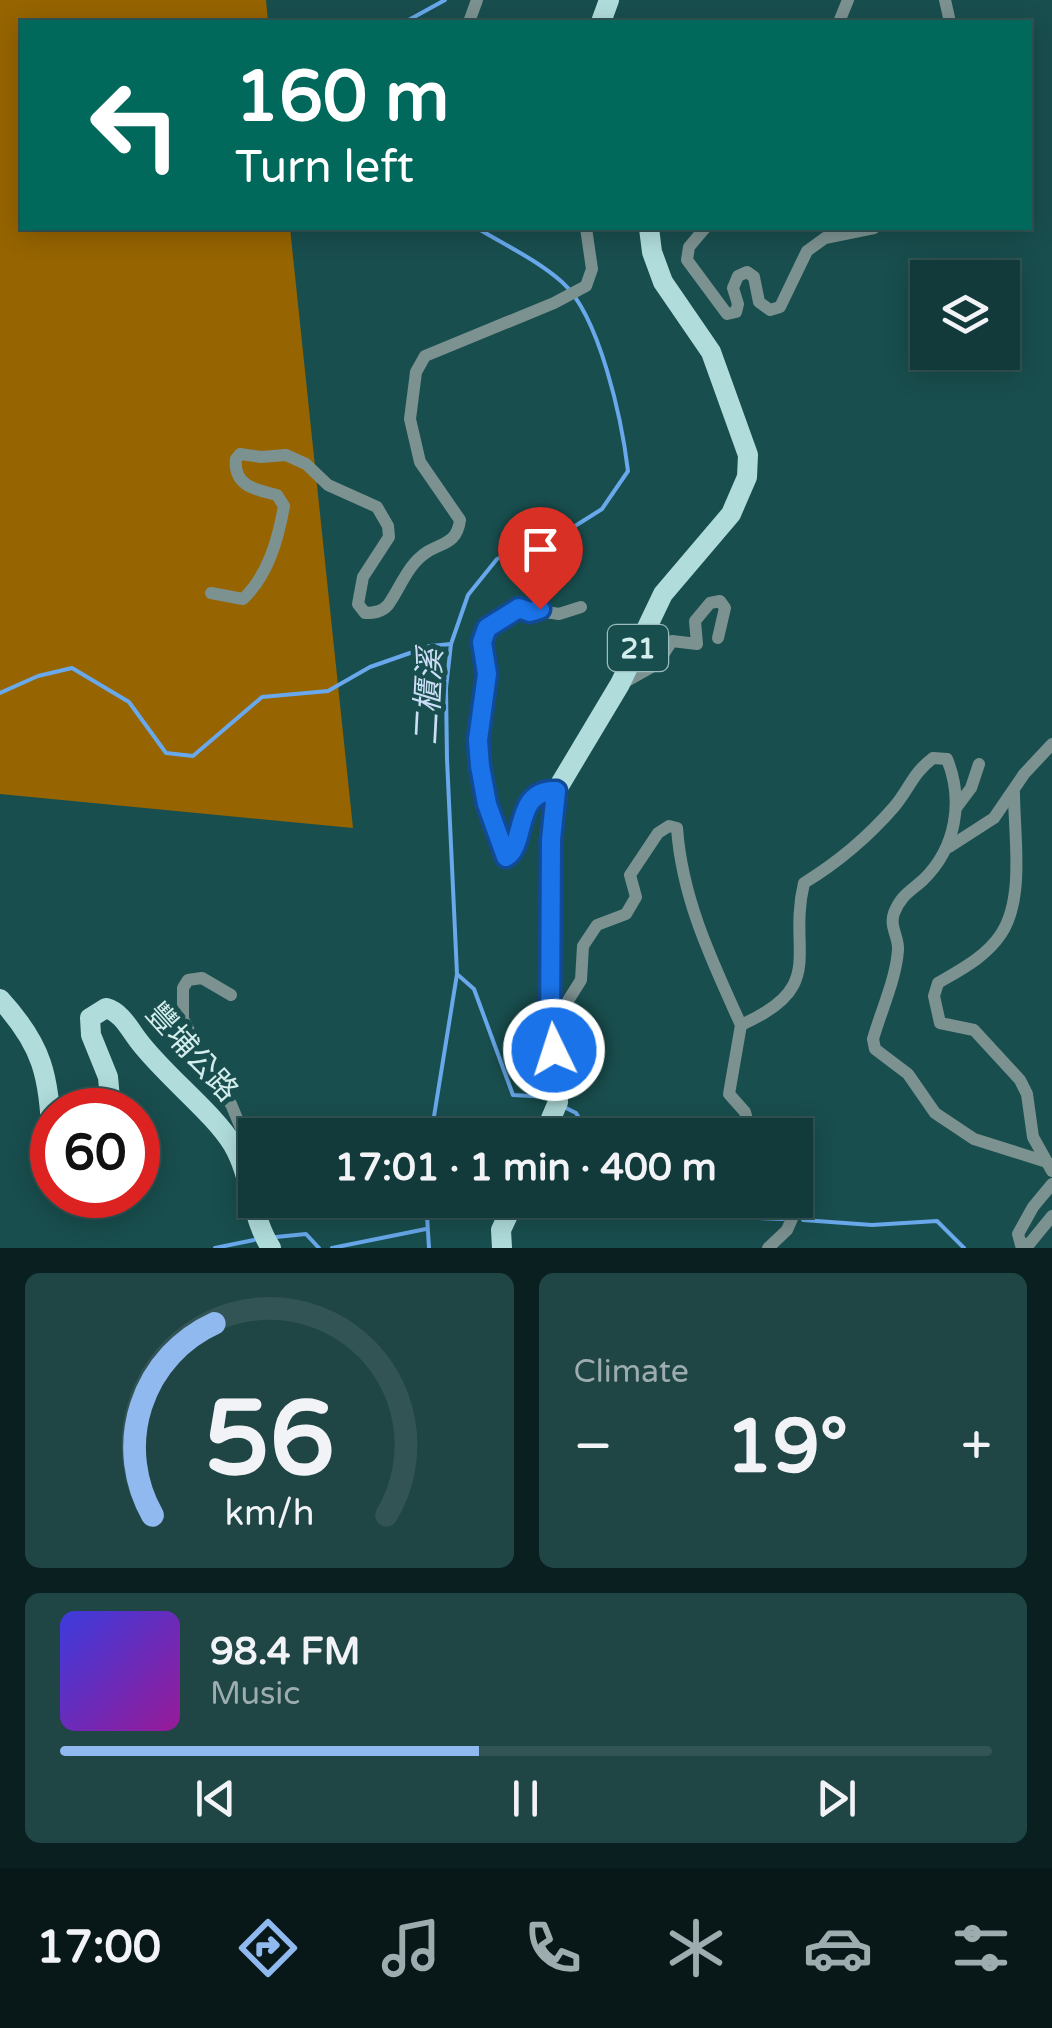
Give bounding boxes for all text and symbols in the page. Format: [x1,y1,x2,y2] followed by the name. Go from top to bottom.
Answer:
[235,56,449,140] text: 160 m
[70,60,200,190] icon: left
[235,141,414,195] text: Turn left
[910,260,1020,370] map controls
[910,260,1020,370] button: layers
[498,507,583,610] pin
[513,522,568,577] icon: arrive
[608,625,668,671] road number: 21
[408,644,451,746] water label: 二櫃溪
[138,995,246,1109] street label: 豐埔公路
[502,998,606,1102] position arrow
[30,1088,160,1218] speed limit sign: 60
[334,1145,717,1191] text: 17:01 · 1 min · 400 m
[574,1353,689,1391] text: Climate
[204,1378,335,1503] text: 56
[726,1402,848,1492] text: 19°
[574,1414,613,1480] text: −
[961,1414,992,1480] text: +
[224,1492,314,1535] text: km/h
[210,1629,360,1675] text: 98.4 FM
[210,1675,300,1713] text: Music
[188,1771,243,1826] icon: previous
[498,1771,553,1826] icon: pause
[809,1771,864,1826] icon: next
[233,1913,303,1983] icon: directions
[376,1913,446,1983] icon: music
[518,1913,588,1983] icon: phone
[661,1913,731,1983] icon: climate
[803,1913,873,1983] icon: car
[946,1913,1016,1983] icon: filters
[36,1921,161,1975] text: 17:00

